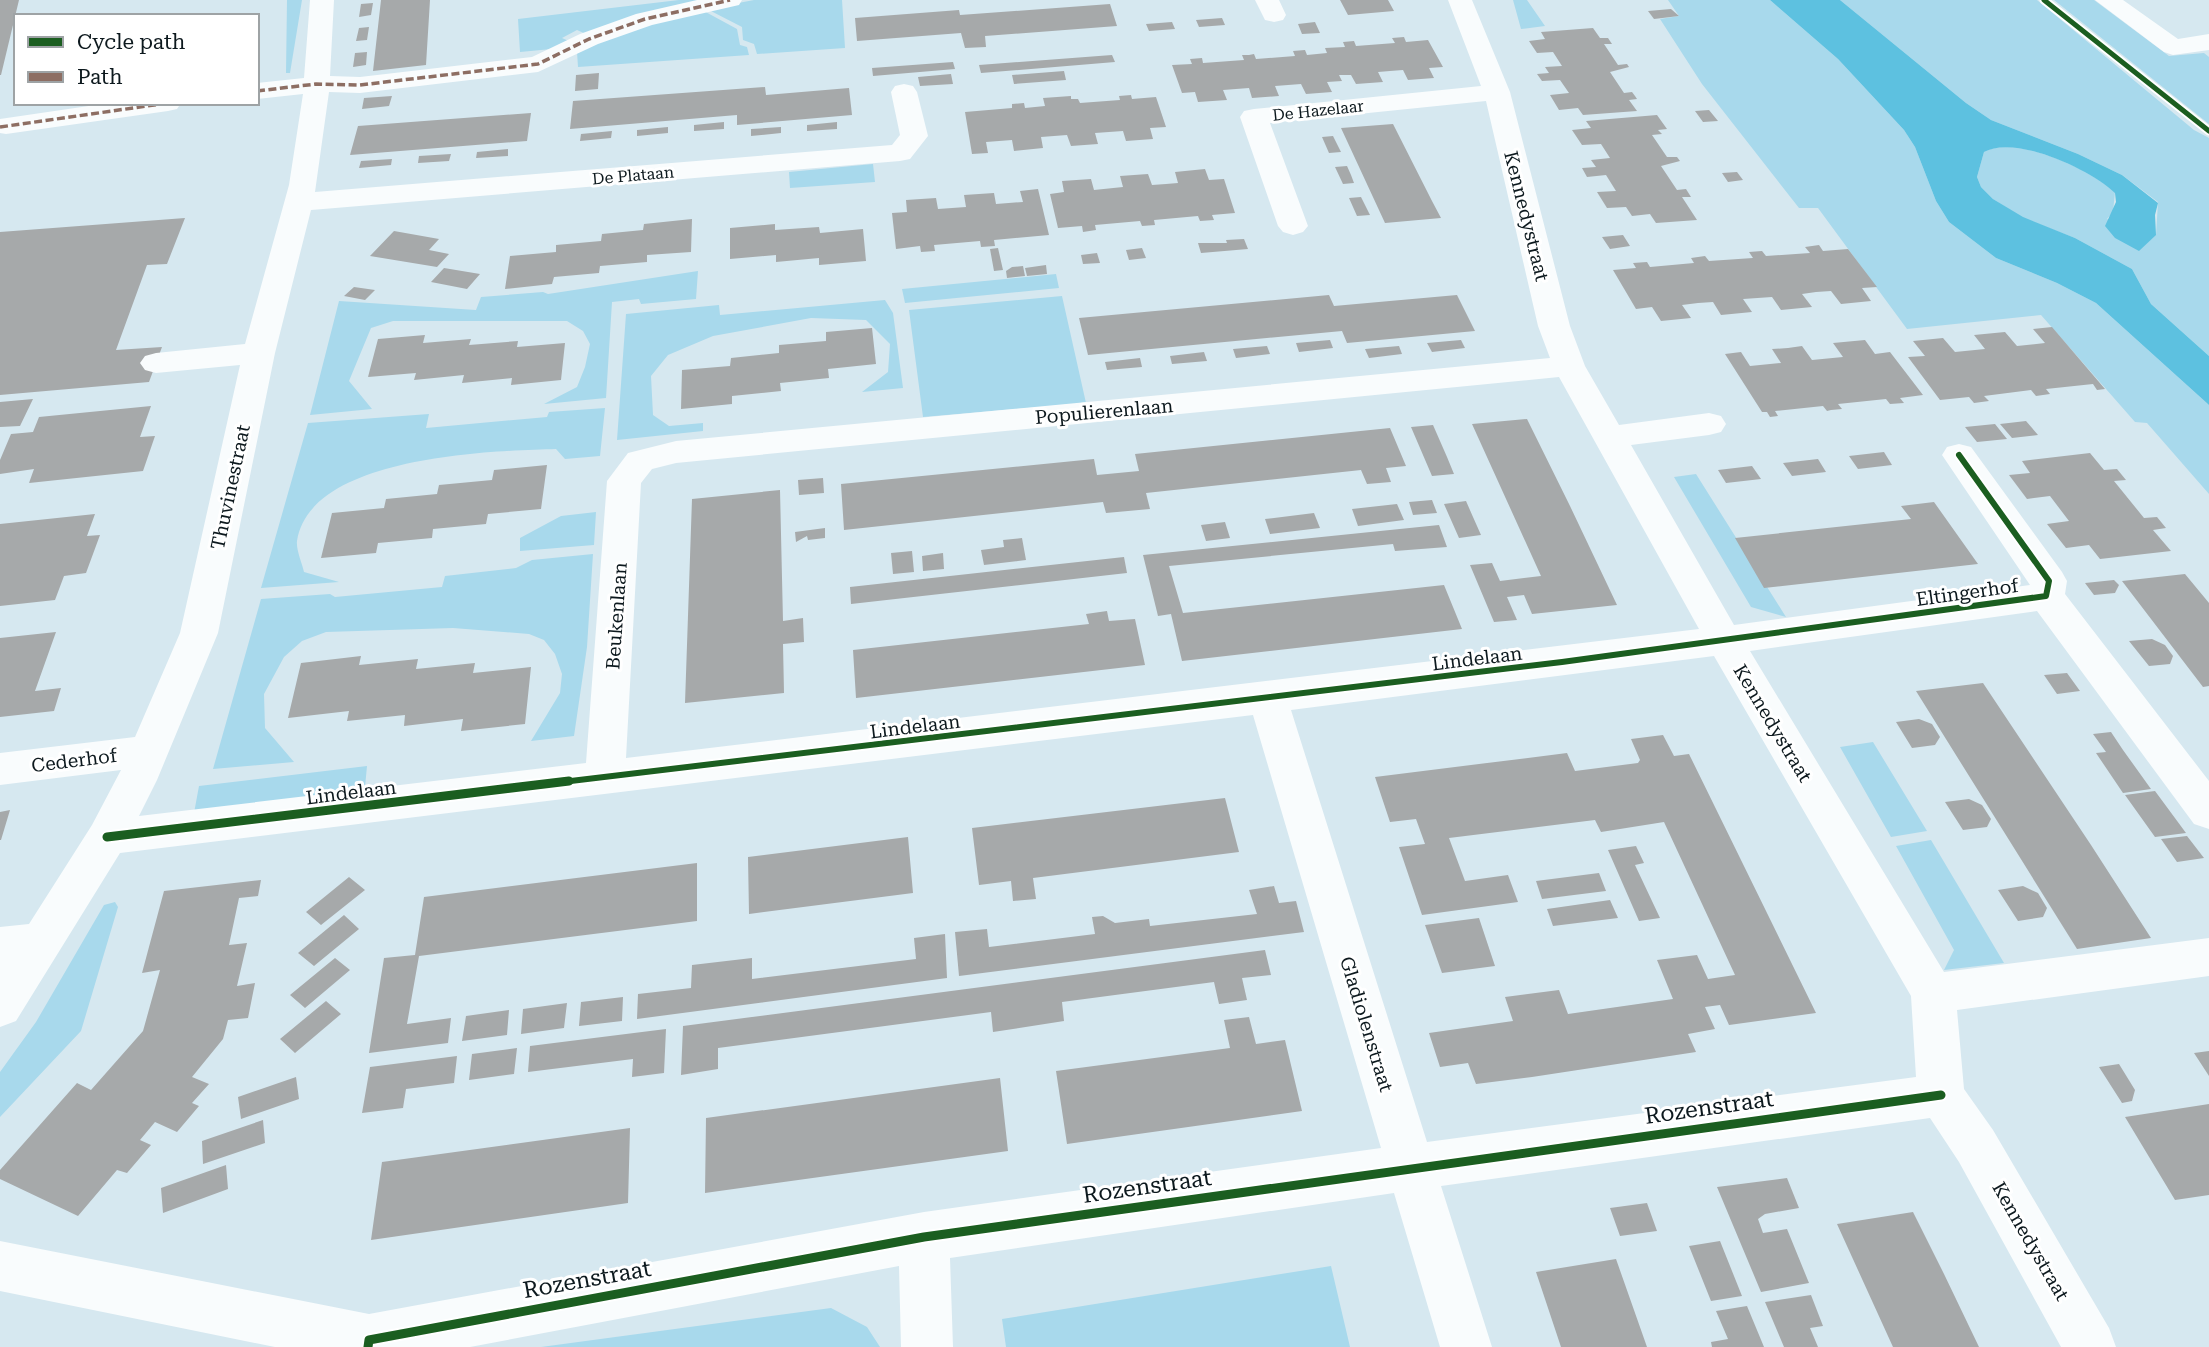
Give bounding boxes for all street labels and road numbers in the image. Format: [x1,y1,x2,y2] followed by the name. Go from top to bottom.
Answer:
[1271,96,1365,125] street label: De Hazelaar
[1499,149,1554,284] street label: Kennedystraat
[591,162,675,189] street label: De Plataan
[1034,394,1174,429] street label: Populierenlaan
[206,422,255,552] street label: Thuvinestraat
[601,562,632,670] street label: Beukenlaan
[1914,574,2020,611] street label: Eltingerhof
[1430,642,1524,675] street label: Lindelaan
[1728,660,1817,786] street label: Kennedystraat
[868,710,962,743] street label: Lindelaan
[30,744,119,777] street label: Cederhof
[304,776,398,809] street label: Lindelaan
[1335,954,1398,1095] street label: Gladiolenstraat
[1643,1085,1776,1130] street label: Rozenstraat
[1081,1164,1214,1209] street label: Rozenstraat
[1987,1178,2074,1305] street label: Kennedystraat
[521,1255,654,1304] street label: Rozenstraat

